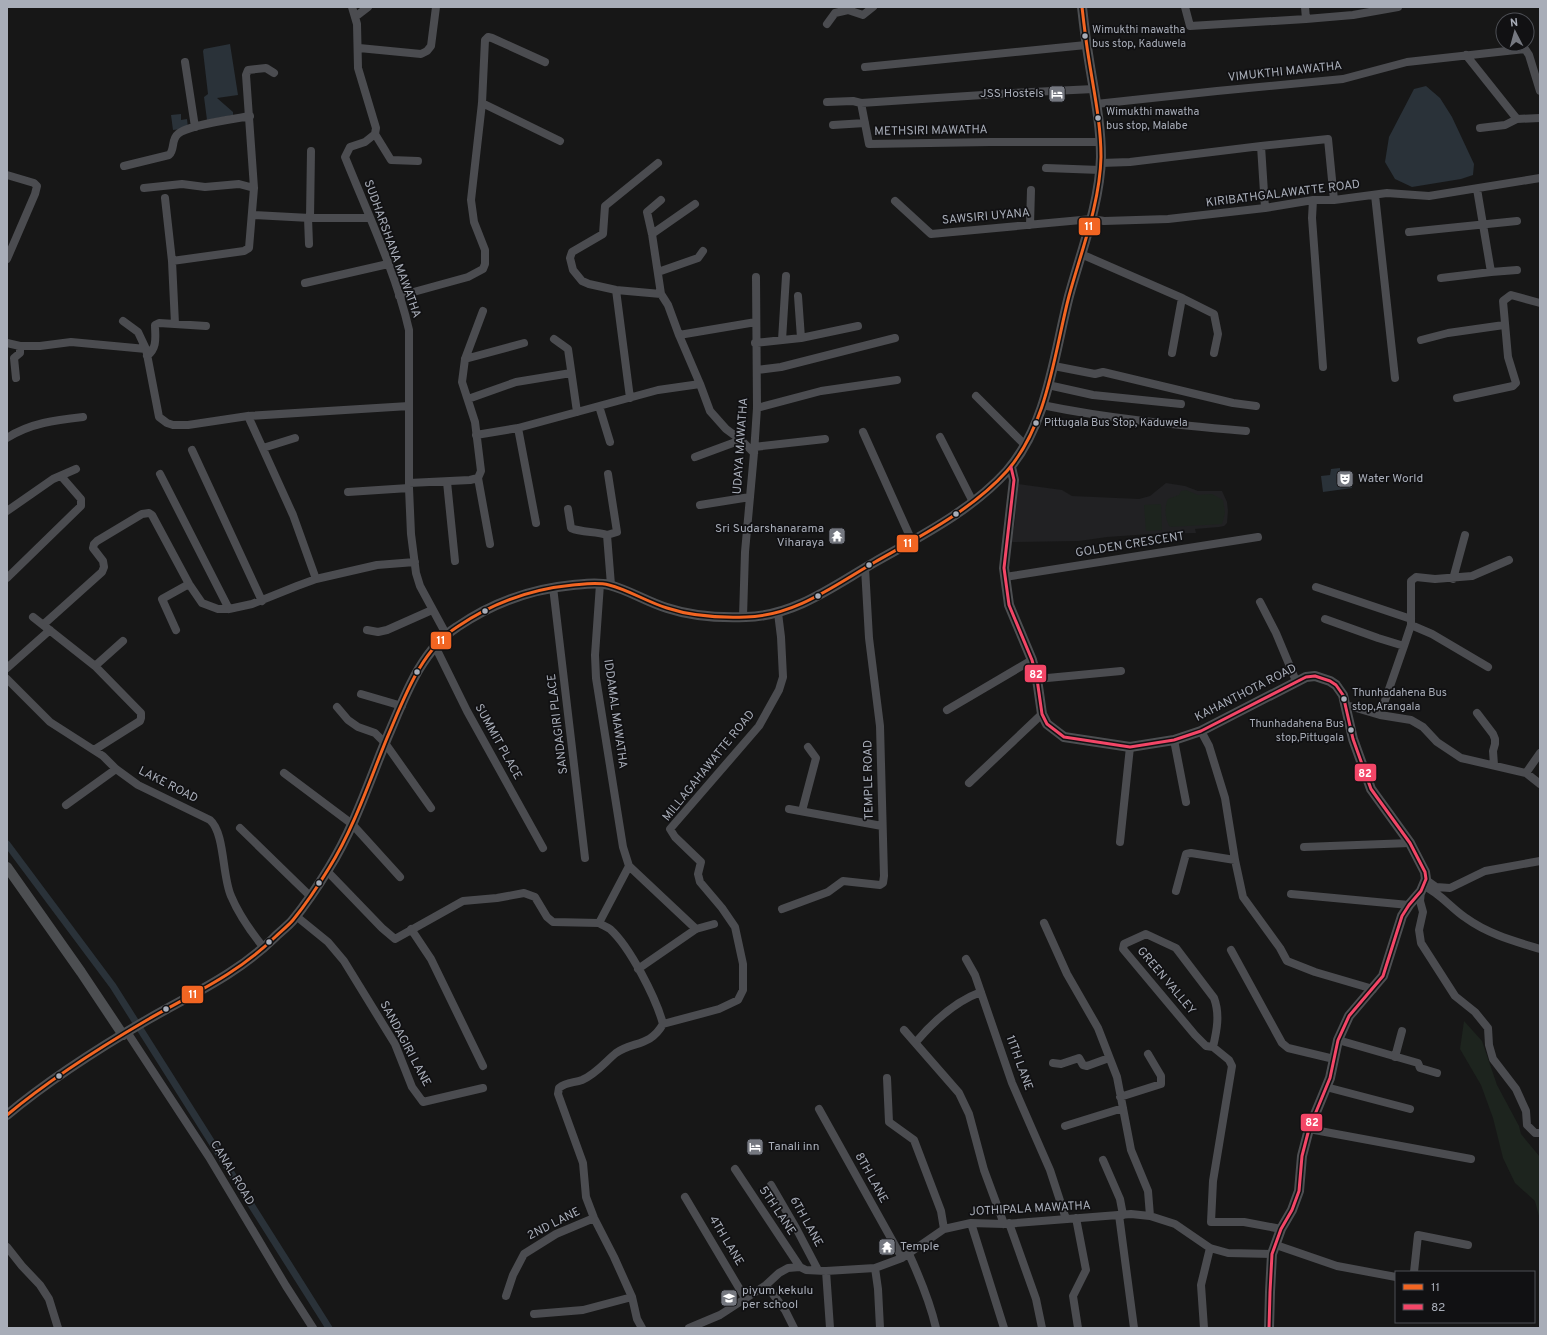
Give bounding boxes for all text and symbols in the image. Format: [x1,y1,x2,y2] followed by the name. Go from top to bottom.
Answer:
[1495,12,1535,52] north arrow
[1509,16,1519,30] text: N
[1092,23,1186,51] place label: Wimukthi mawatha bus stop, Kaduwela
[1080,31,1090,41] marker: Wimukthi mawatha bus stop, Kaduwela
[1227,58,1343,86] street label: VIMUKTHI MAWATHA
[1047,84,1067,104] hotel icon: JSS Hostels
[980,86,1044,102] place label: JSS Hostels
[1106,105,1199,133] place label: Wimukthi mawatha bus stop, Malabe
[1093,113,1103,123] marker: Wimukthi mawatha bus stop, Malabe
[874,122,988,140] street label: METHSIRI MAWATHA
[1205,177,1361,211] street label: KIRIBATHGALAWATTE ROAD
[360,178,424,320] street label: SUDHARSHANA MAWATHA
[941,205,1031,229] street label: SAWSIRI UYANA
[1078,217,1101,236] line badge: 11
[1085,220,1093,234] text: 11
[730,397,752,495] street label: UDAYA MAWATHA
[1044,416,1188,430] place label: Pittugala Bus Stop, Kaduwela
[1031,418,1041,428] marker: Pittugala Bus Stop, Kaduwela
[1335,469,1355,489] theatre icon: Water World
[1358,471,1423,487] place label: Water World
[951,509,961,519] unlabelled marker
[715,521,824,551] place label: Sri Sudarshanarama Viharaya
[827,526,847,546] temple icon: Sri Sudarshanarama Viharaya
[1074,528,1186,562] street label: GOLDEN CRESCENT
[896,534,919,553] line badge: 11
[904,537,912,551] text: 11
[864,560,874,570] unlabelled marker
[813,591,823,601] unlabelled marker
[480,606,490,616] unlabelled marker
[430,631,452,650] line badge: 11
[437,634,445,648] text: 11
[599,658,631,770] street label: IDDAMAL MAWATHA
[1192,660,1300,726] street label: KAHANTHOTA ROAD
[1024,664,1047,683] line badge: 82
[412,667,422,677] unlabelled marker
[1029,668,1043,682] text: 82
[544,673,572,775] street label: SANDAGIRI PLACE
[1352,686,1447,714] place label: Thunhadahena Bus stop,Arangala
[1339,694,1349,704] marker: Thunhadahena Bus stop,Arangala
[471,701,525,783] street label: SUMMIT PLACE
[659,707,759,825] street label: MILLAGAHAWATTE ROAD
[1249,717,1344,745] place label: Thunhadahena Bus stop,Pittugala
[1346,725,1356,735] marker: Thunhadahena Bus stop,Pittugala
[860,740,878,820] street label: TEMPLE ROAD
[135,763,201,807] street label: LAKE ROAD
[1354,763,1377,782] line badge: 82
[1358,767,1372,781] text: 82
[314,878,324,888] unlabelled marker
[264,937,274,947] unlabelled marker
[1133,944,1199,1019] street label: GREEN VALLEY
[181,985,204,1004] line badge: 11
[189,988,197,1002] text: 11
[376,998,434,1090] street label: SANDAGIRI LANE
[161,1004,171,1014] unlabelled marker
[1002,1033,1036,1093] street label: 11TH LANE
[54,1071,64,1081] unlabelled marker
[1300,1113,1323,1132] line badge: 82
[1305,1116,1319,1130] text: 82
[745,1137,765,1157] hotel icon: Tanali inn
[206,1138,258,1208] street label: CANAL ROAD
[768,1139,820,1155] place label: Tanali inn
[851,1150,891,1206] street label: 8TH LANE
[755,1183,799,1239] street label: 5TH LANE
[786,1194,826,1250] street label: 6TH LANE
[969,1198,1091,1220] street label: JOTHIPALA MAWATHA
[525,1204,583,1244] street label: 2ND LANE
[705,1213,747,1269] street label: 4TH LANE
[877,1237,897,1257] temple icon: Temple
[900,1239,939,1255] place label: Temple
[1395,1271,1535,1323] legend
[1431,1280,1440,1296] text: 11
[742,1283,813,1313] place label: piyum kekulu per school
[719,1288,739,1308] school or university icon: piyum kekulu per school
[1431,1300,1445,1316] text: 82

